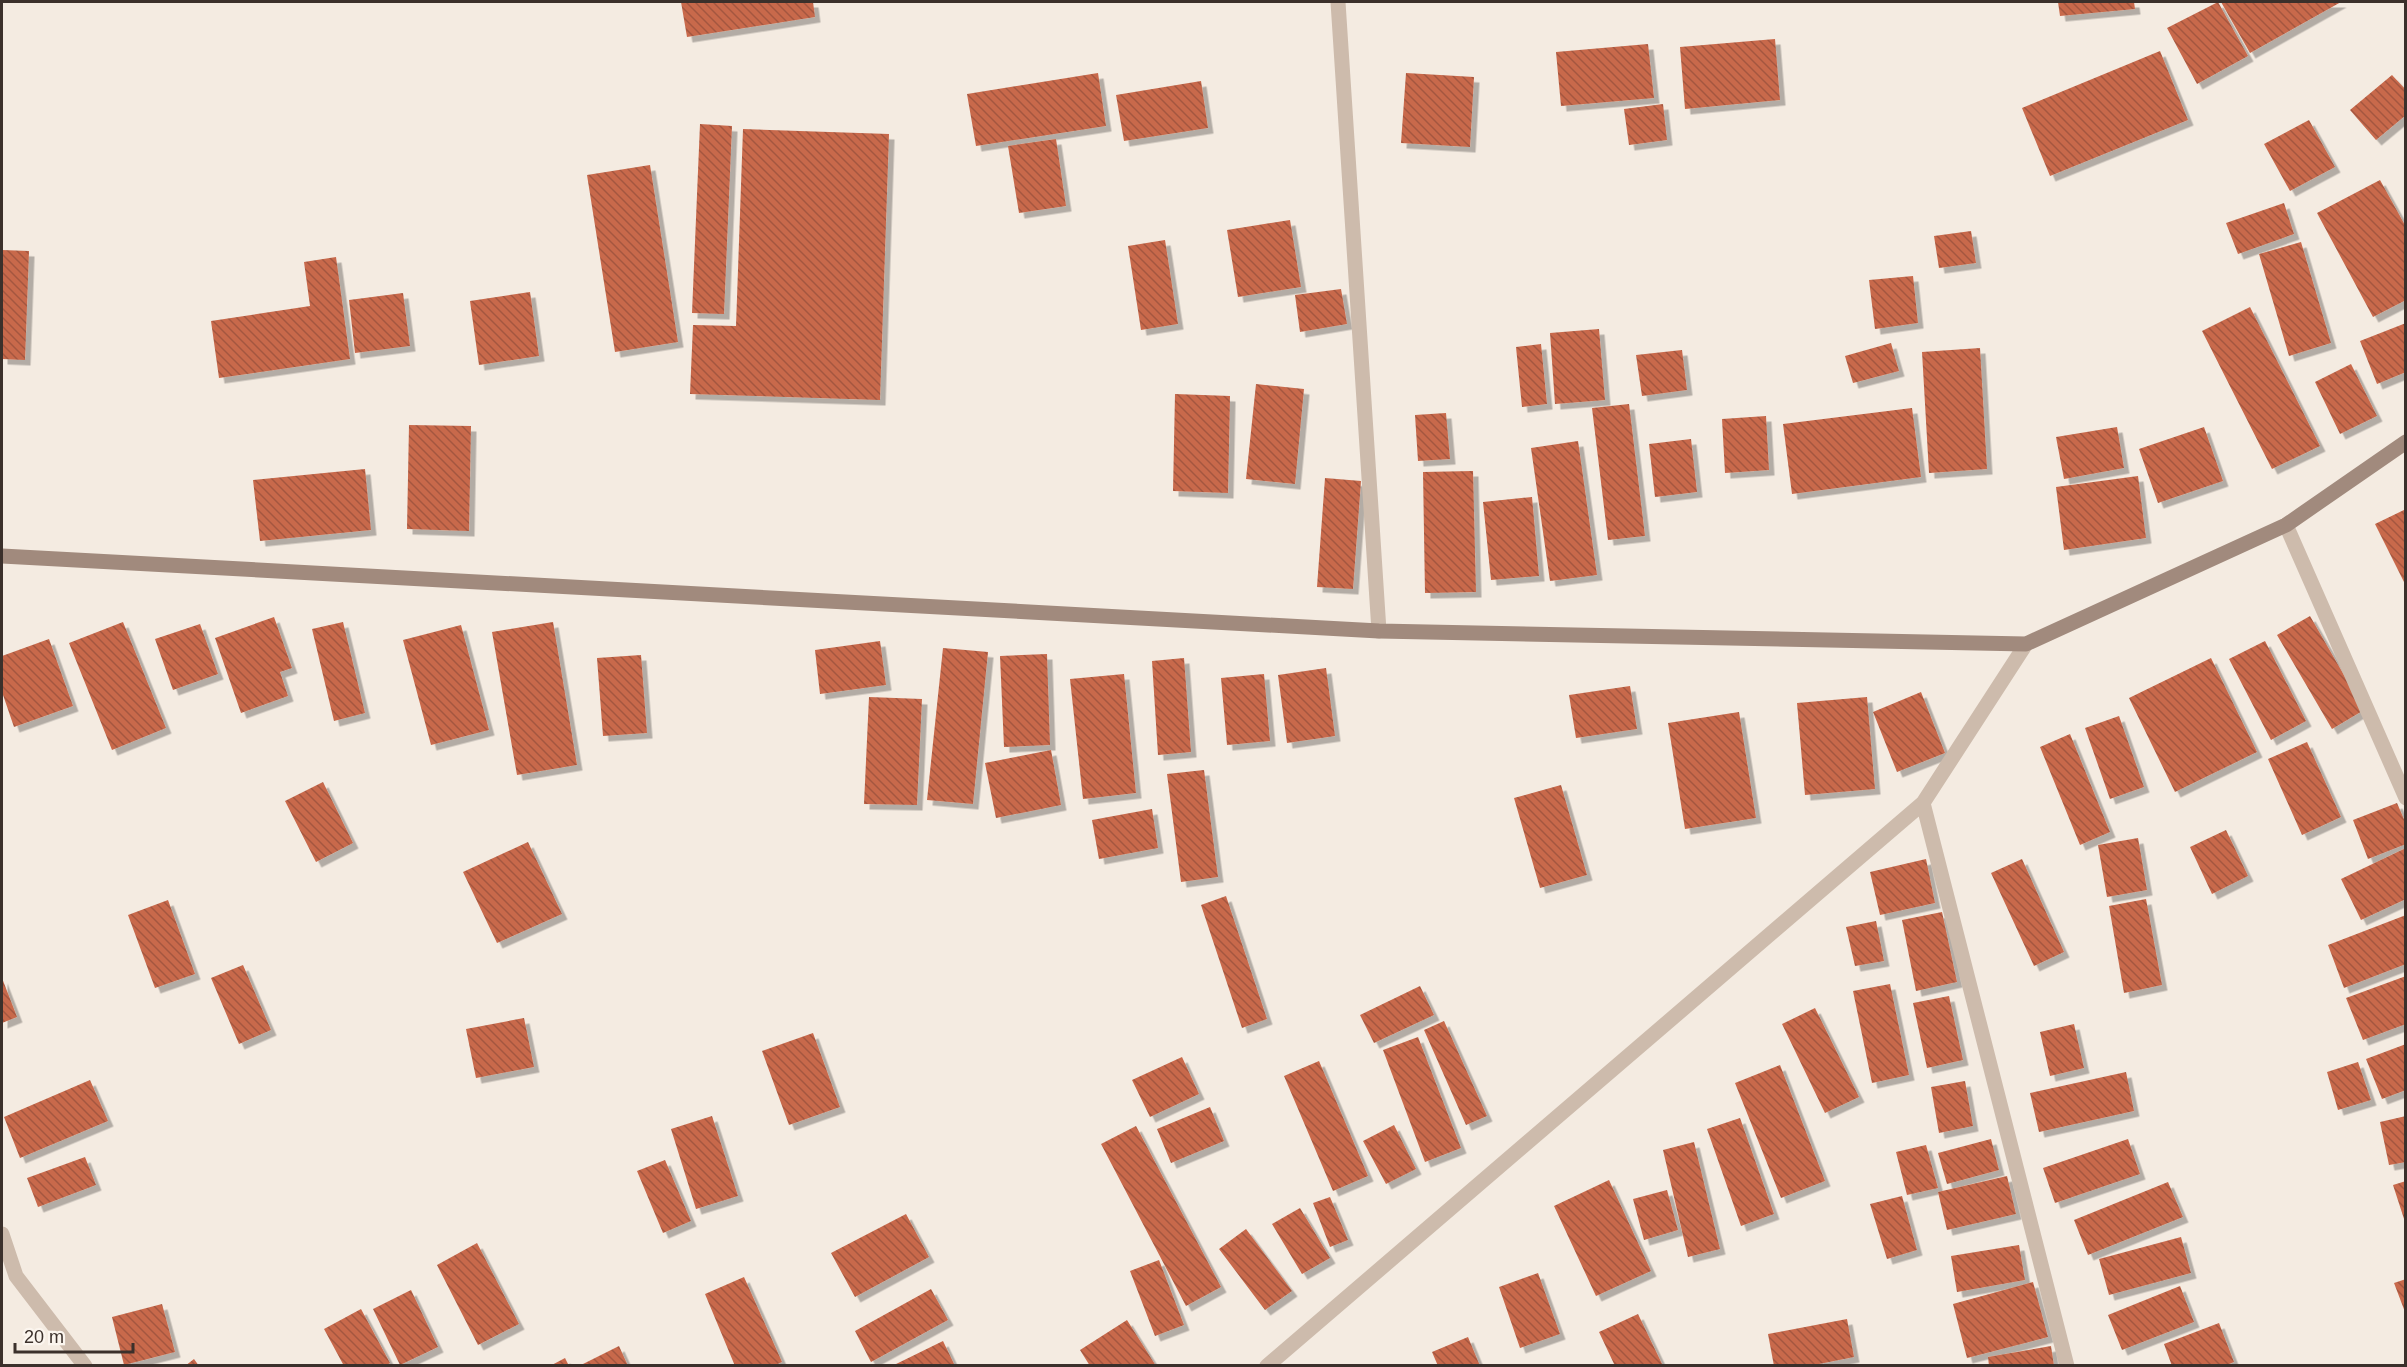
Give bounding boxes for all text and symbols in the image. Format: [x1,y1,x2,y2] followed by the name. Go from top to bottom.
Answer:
[15,1316,134,1354] scale bar
[24,1327,64,1347] text: 20 m

